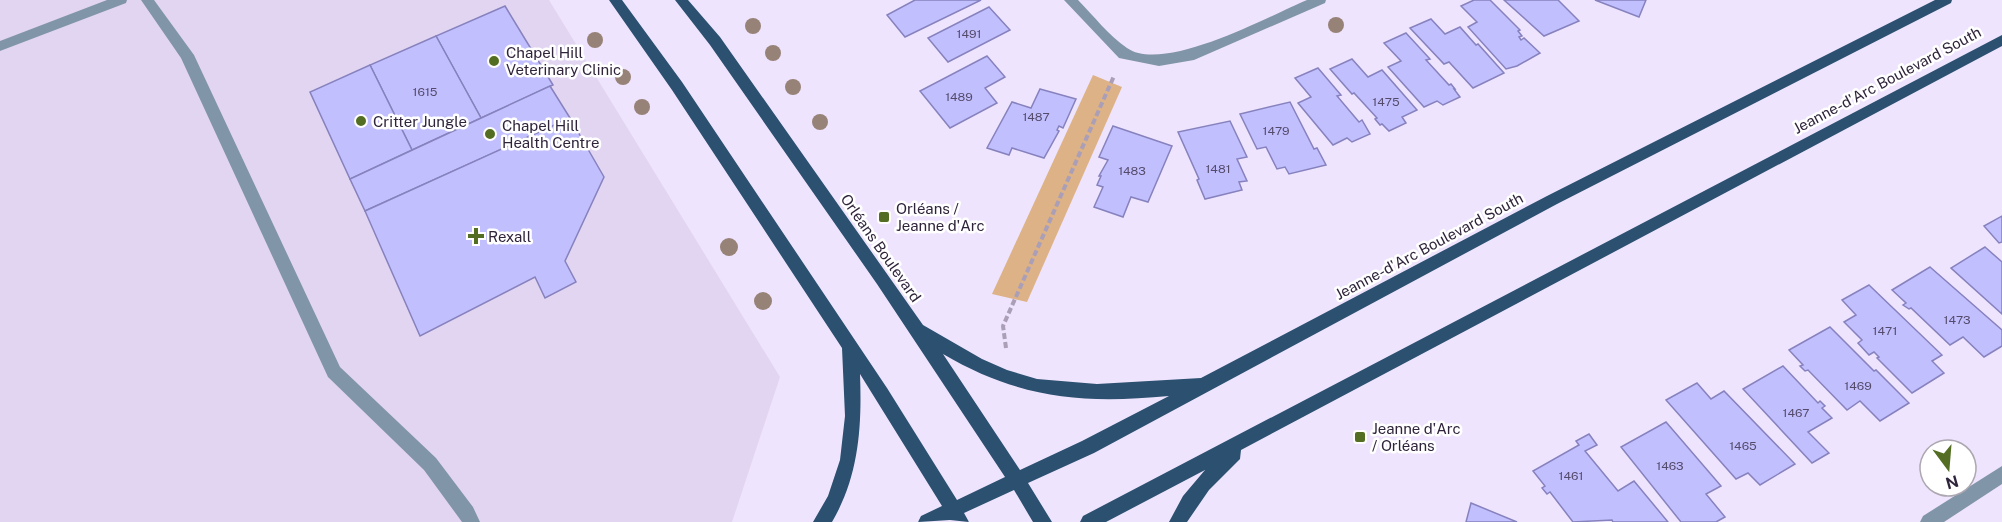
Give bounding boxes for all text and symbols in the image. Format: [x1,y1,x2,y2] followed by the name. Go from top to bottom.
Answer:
[1790,23,1984,137] street label: Jeanne-d'Arc Boulevard South
[957,27,981,41] house number: 1491
[506,44,621,78] place label: Chapel Hill Veterinary Clinic
[487,54,501,68] marker: Chapel Hill Veterinary Clinic
[413,85,438,99] house number: 1615
[945,90,973,104] house number: 1489
[1372,95,1400,109] house number: 1475
[1022,110,1050,124] house number: 1487
[373,113,467,130] place label: Critter Jungle
[354,114,368,128] marker: Critter Jungle
[502,117,599,151] place label: Chapel Hill Health Centre
[1263,124,1289,138] house number: 1479
[483,127,497,141] marker: Chapel Hill Health Centre
[1205,162,1231,176] house number: 1481
[1118,164,1146,178] house number: 1483
[1332,189,1526,303] street label: Jeanne-d'Arc Boulevard South
[837,191,925,305] street label: Orléans Boulevard
[896,200,985,234] place label: Orléans / Jeanne d'Arc
[877,210,891,224] marker: Orléans / Jeanne d'Arc
[488,228,531,245] place label: Rexall
[469,229,483,243] marker: Rexall
[1944,313,1970,327] house number: 1473
[1873,324,1897,338] house number: 1471
[1844,379,1872,393] house number: 1469
[1783,406,1809,420] house number: 1467
[1372,420,1461,454] place label: Jeanne d'Arc / Orléans
[1353,430,1367,444] marker: Jeanne d'Arc / Orléans
[1918,438,1978,498] north arrow
[1729,439,1757,453] house number: 1465
[1656,459,1684,473] house number: 1463
[1559,469,1583,483] house number: 1461
[1943,471,1961,493] text: N

